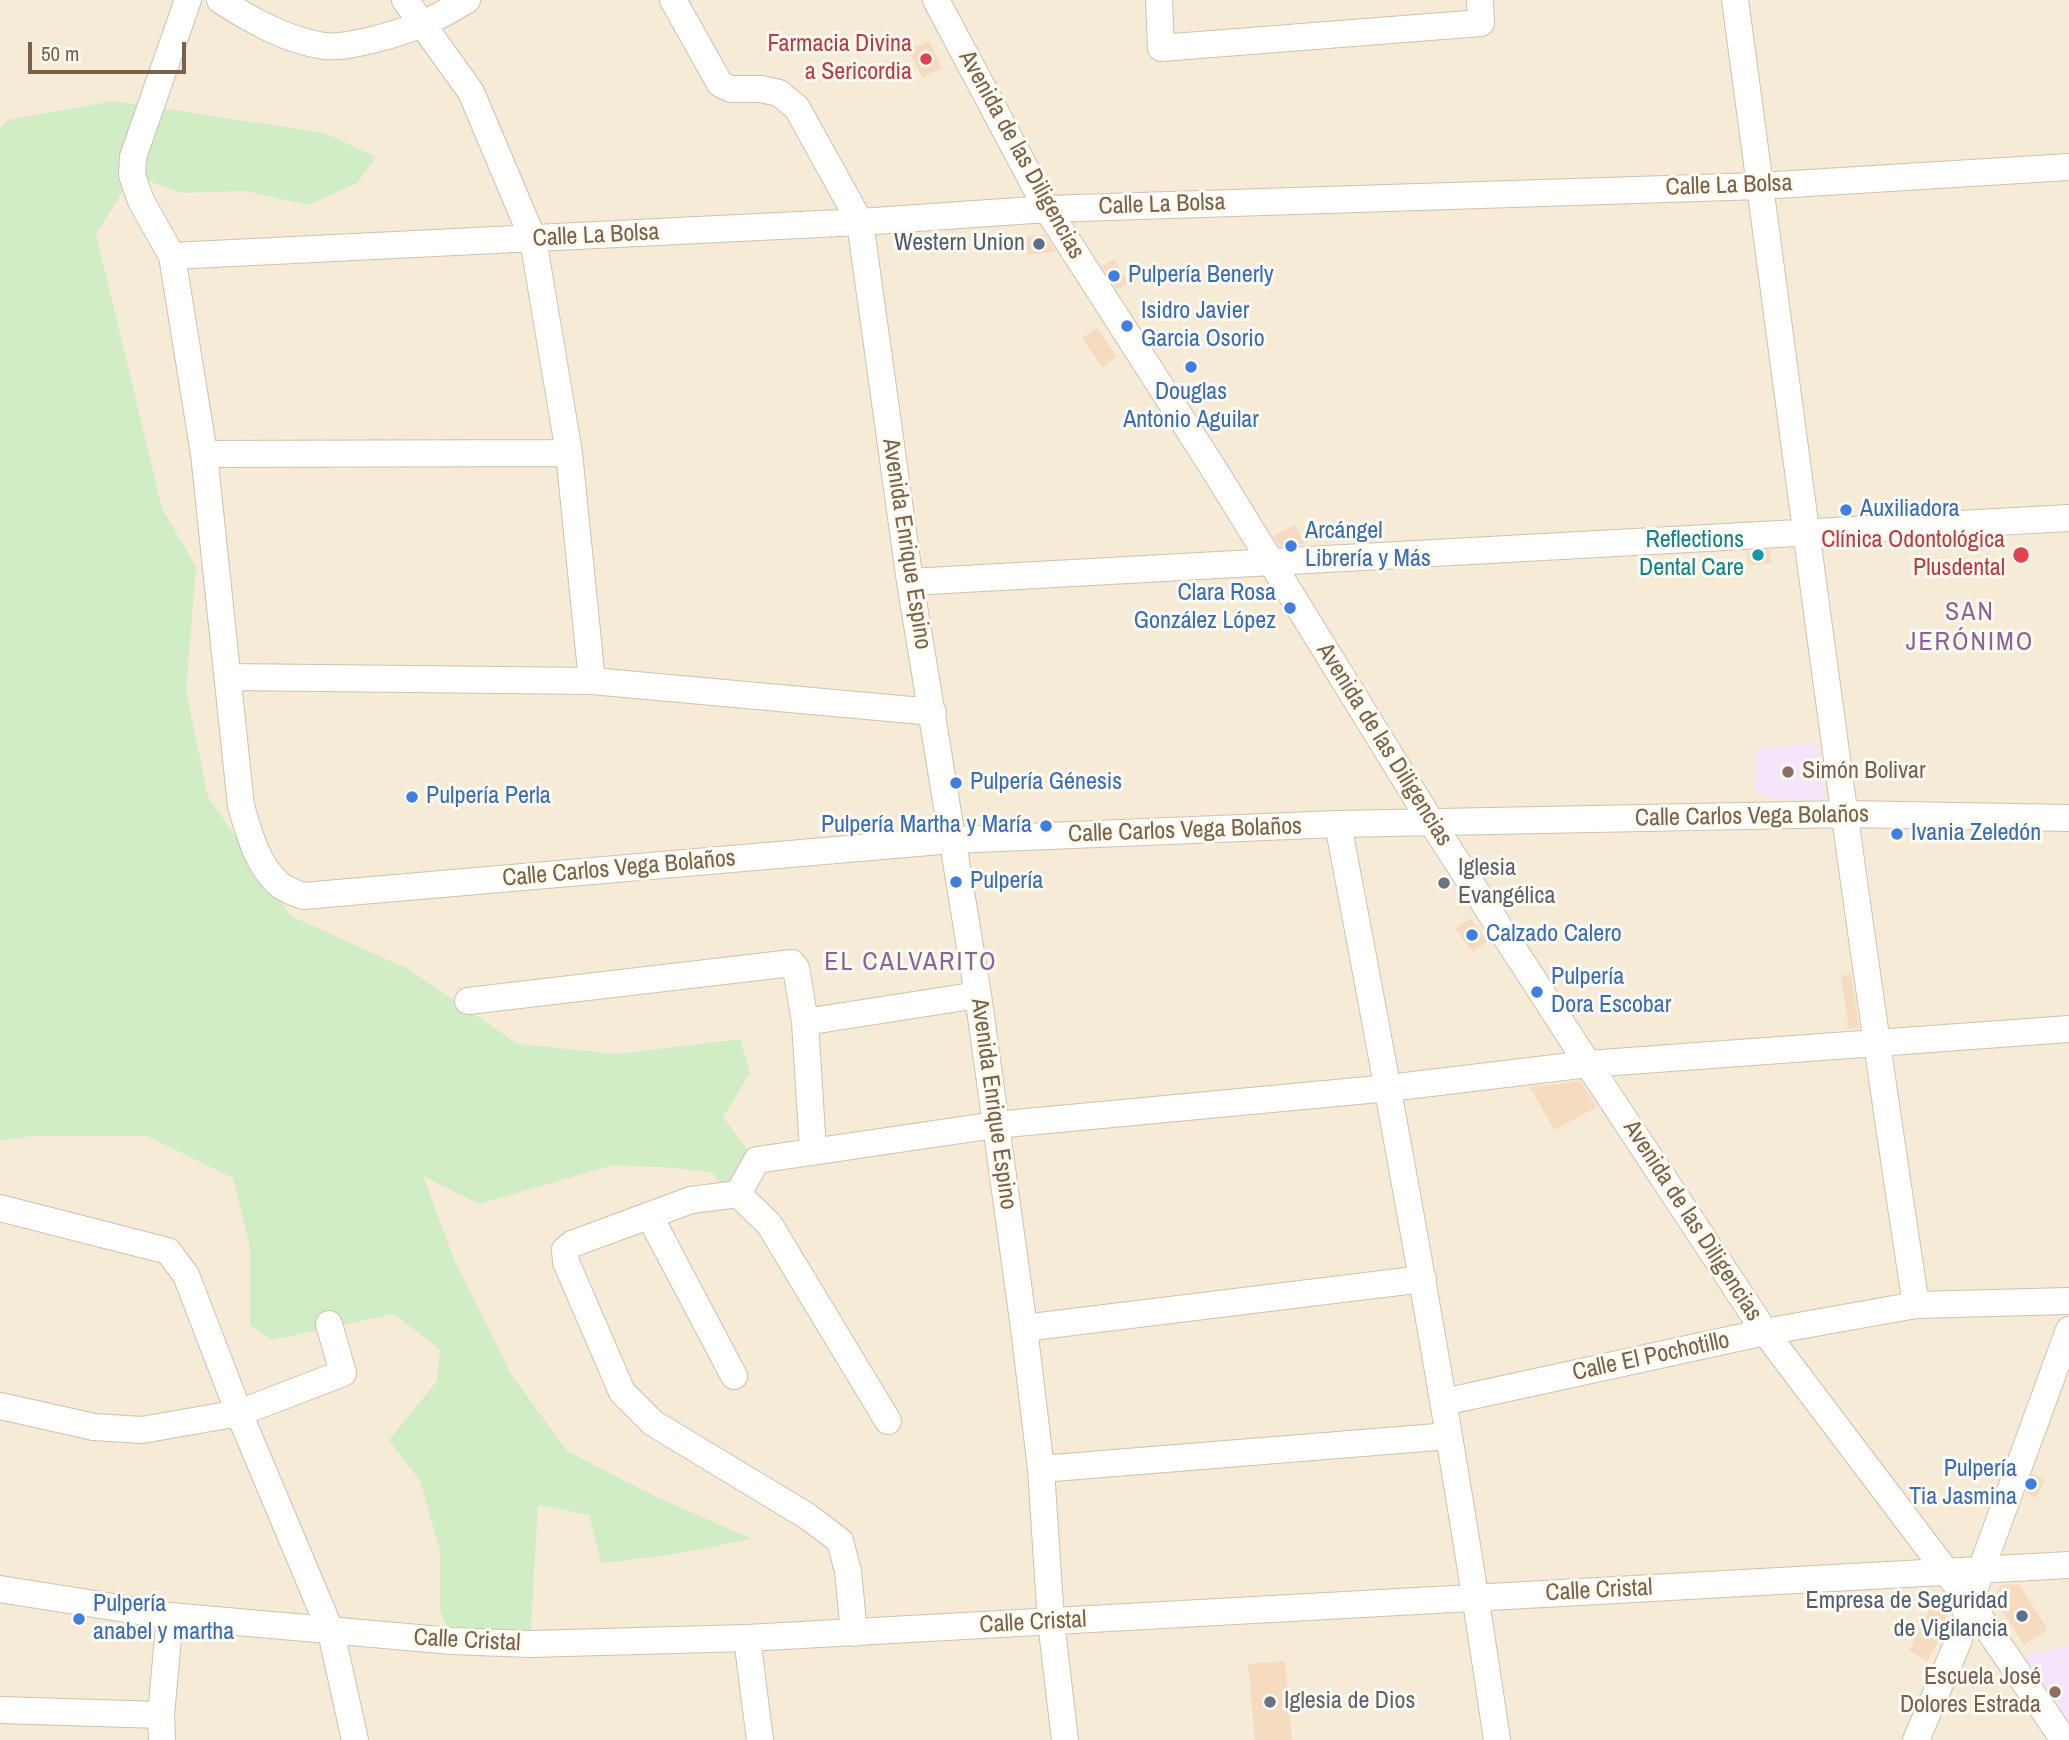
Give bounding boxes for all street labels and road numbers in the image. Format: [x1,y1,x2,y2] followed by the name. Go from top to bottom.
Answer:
[952,46,1090,264] street label: Avenida de las Diligencias
[1665,169,1793,203] street label: Calle La Bolsa
[1098,188,1226,222] street label: Calle La Bolsa
[532,218,660,254] street label: Calle La Bolsa
[875,437,937,651] street label: Avenida Enrique Espino
[1310,638,1458,852] street label: Avenida de las Diligencias
[1635,801,1869,833] street label: Calle Carlos Vega Bolaños
[1068,813,1302,849] street label: Calle Carlos Vega Bolaños
[501,844,737,894] street label: Calle Carlos Vega Bolaños
[964,997,1022,1211] street label: Avenida Enrique Espino
[1616,1115,1768,1327] street label: Avenida de las Diligencias
[1570,1326,1732,1388] street label: Calle El Pochotillo
[1545,1574,1653,1608] street label: Calle Cristal
[979,1606,1087,1640] street label: Calle Cristal
[413,1624,521,1658] street label: Calle Cristal

